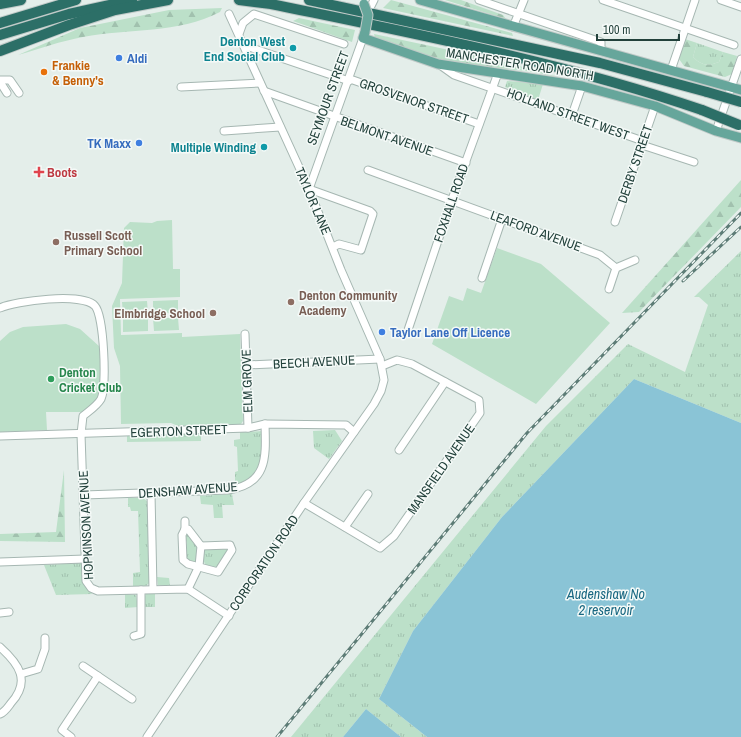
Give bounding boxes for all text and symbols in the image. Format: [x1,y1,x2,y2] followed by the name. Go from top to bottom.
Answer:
[597,16,679,42] scale bar
[603,22,630,38] text: 100 m
[204,33,285,65] place label: Denton West End Social Club
[288,43,298,53] marker: Denton West End Social Club
[445,44,595,84] street label: MANCHESTER ROAD NORTH
[303,48,353,147] street label: SEYMOUR STREET
[127,50,147,67] place label: Aldi
[114,53,124,63] marker: Aldi
[52,57,104,89] place label: Frankie & Benny's
[39,67,49,77] marker: Frankie & Benny's
[357,74,471,128] street label: GROSVENOR STREET
[505,84,632,144] street label: HOLLAND STREET WEST
[338,112,436,160] street label: BELMONT AVENUE
[614,122,656,205] street label: DERBY STREET
[87,135,131,152] place label: TK Maxx
[134,138,144,148] marker: TK Maxx
[171,139,256,156] place label: Multiple Winding
[259,142,269,152] marker: Multiple Winding
[430,161,472,245] street label: FOXHALL ROAD
[47,164,77,181] place label: Boots
[291,165,335,237] street label: TAYLOR LANE
[34,167,44,177] marker: Boots
[488,207,584,255] street label: LEAFORD AVENUE
[64,227,142,259] place label: Russell Scott Primary School
[51,237,61,247] marker: Russell Scott Primary School
[299,287,397,319] place label: Denton Community Academy
[286,297,296,307] marker: Denton Community Academy
[114,305,205,322] place label: Elmbridge School
[208,308,218,318] marker: Elmbridge School
[390,324,510,341] place label: Taylor Lane Off Licence
[377,327,387,337] marker: Taylor Lane Off Licence
[237,349,257,413] street label: ELM GROVE
[273,351,355,373] street label: BEECH AVENUE
[59,364,122,396] place label: Denton Cricket Club
[46,374,56,384] marker: Denton Cricket Club
[130,421,228,441] street label: EGERTON STREET
[404,421,478,517] street label: MANSFIELD AVENUE
[75,470,97,580] street label: HOPKINSON AVENUE
[138,478,238,502] street label: DENSHAW AVENUE
[226,511,303,614] street label: CORPORATION ROAD
[566,585,645,619] water label: Audenshaw No 2 reservoir

